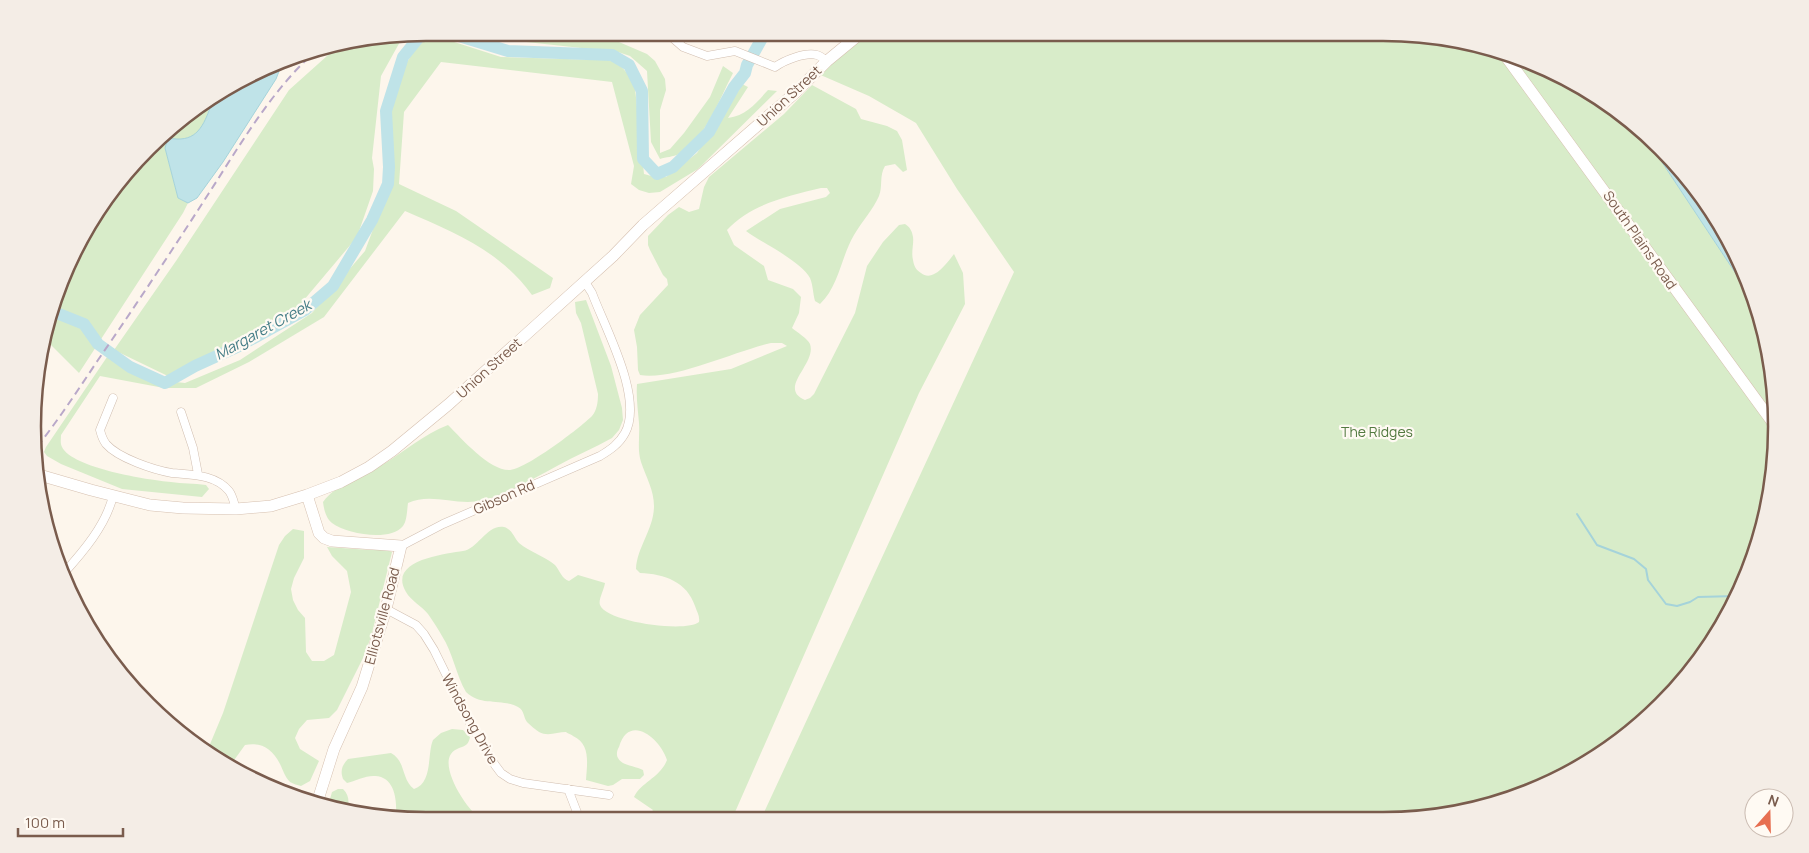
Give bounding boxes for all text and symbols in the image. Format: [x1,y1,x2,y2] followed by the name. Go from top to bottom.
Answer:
[752,60,825,131] street label: Union Street
[1599,187,1682,293] street label: South Plains Road
[211,293,317,365] water label: Margaret Creek
[452,333,526,402] street label: Union Street
[1341,422,1413,441] park label: The Ridges
[470,475,537,518] street label: Gibson Rd
[359,565,404,667] street label: Elliotsville Road
[438,670,503,767] street label: Windsong Drive
[1744,788,1794,838] north arrow
[1766,790,1782,811] text: N
[18,806,122,838] scale bar
[25,812,65,833] text: 100 m

